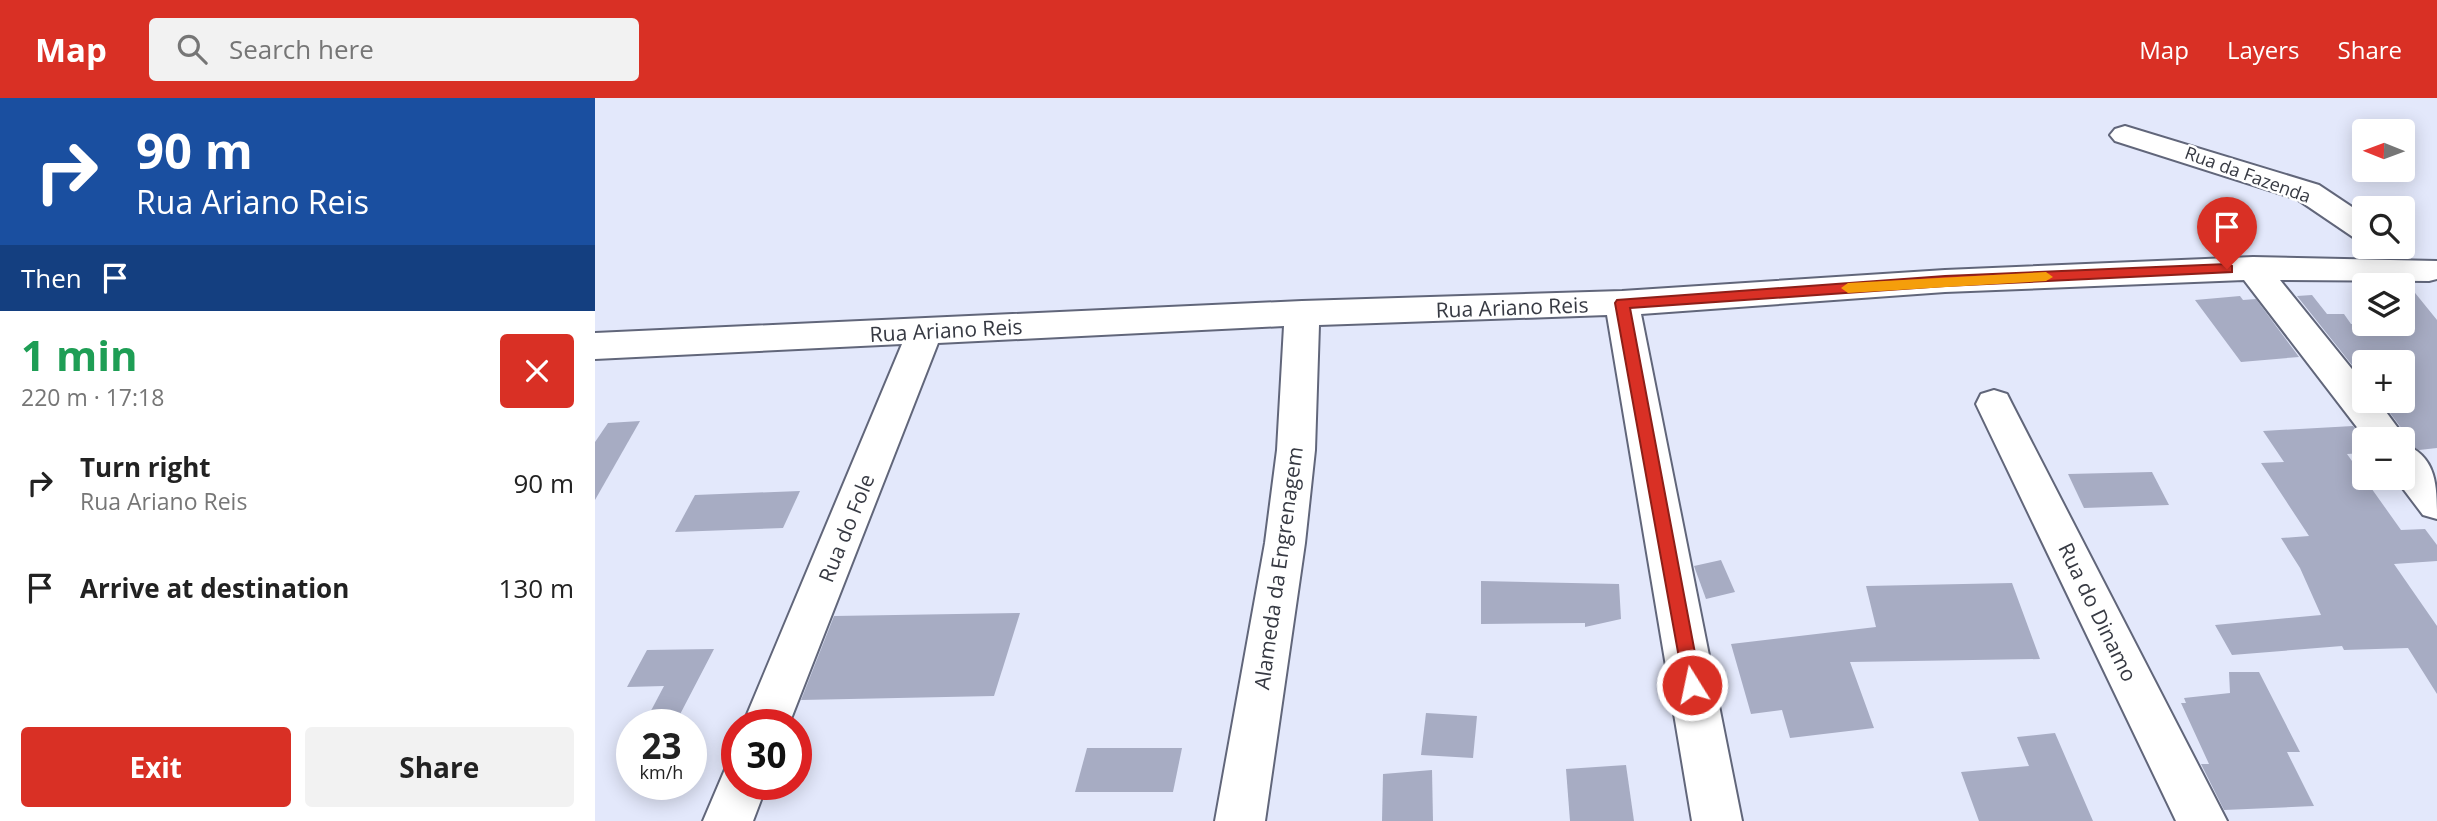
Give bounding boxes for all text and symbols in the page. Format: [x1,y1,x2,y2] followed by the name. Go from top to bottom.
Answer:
[149,18,639,81] search box
[35,27,107,72] text: Map
[173,30,211,68] icon: search
[229,31,374,67] text: Search here
[2139,33,2189,66] text: Map
[2227,33,2300,66] text: Layers
[2338,33,2402,66] text: Share
[136,117,253,183] text: 90 m
[2352,119,2415,182] north arrow
[2352,119,2415,490] map controls
[21,126,112,217] icon: right
[2182,140,2314,208] street label: Rua da Fazenda
[136,180,369,223] text: Rua Ariano Reis
[2352,196,2415,259] button: search
[2197,197,2257,269] pin
[2208,208,2246,246] icon: arrive
[96,259,134,297] icon: arrive
[21,260,82,296] text: Then
[2352,273,2415,336] button: layers
[1435,290,1589,324] street label: Rua Ariano Reis
[869,312,1023,348] street label: Rua Ariano Reis
[21,326,138,383] text: 1 min
[500,334,574,408] button: close
[2352,350,2415,413] button: +
[21,381,164,413] text: 220 m · 17:18
[2352,427,2415,490] button: −
[1247,445,1309,691] street label: Alameda da Engrenagem
[80,449,211,485] text: Turn right
[21,464,59,502] icon: right
[513,465,574,501] text: 90 m
[812,470,880,586] street label: Rua do Fole
[80,485,247,517] text: Rua Ariano Reis
[2052,538,2144,686] street label: Rua do Dinamo
[21,569,59,607] icon: arrive
[80,570,349,606] text: Arrive at destination
[499,570,574,606] text: 130 m
[1655,648,1729,722] position arrow
[721,709,812,800] speed limit sign: 30
[641,722,682,769] text: 23
[21,727,291,807] button: Exit
[305,727,574,807] button: Share
[640,760,683,784] text: km/h

